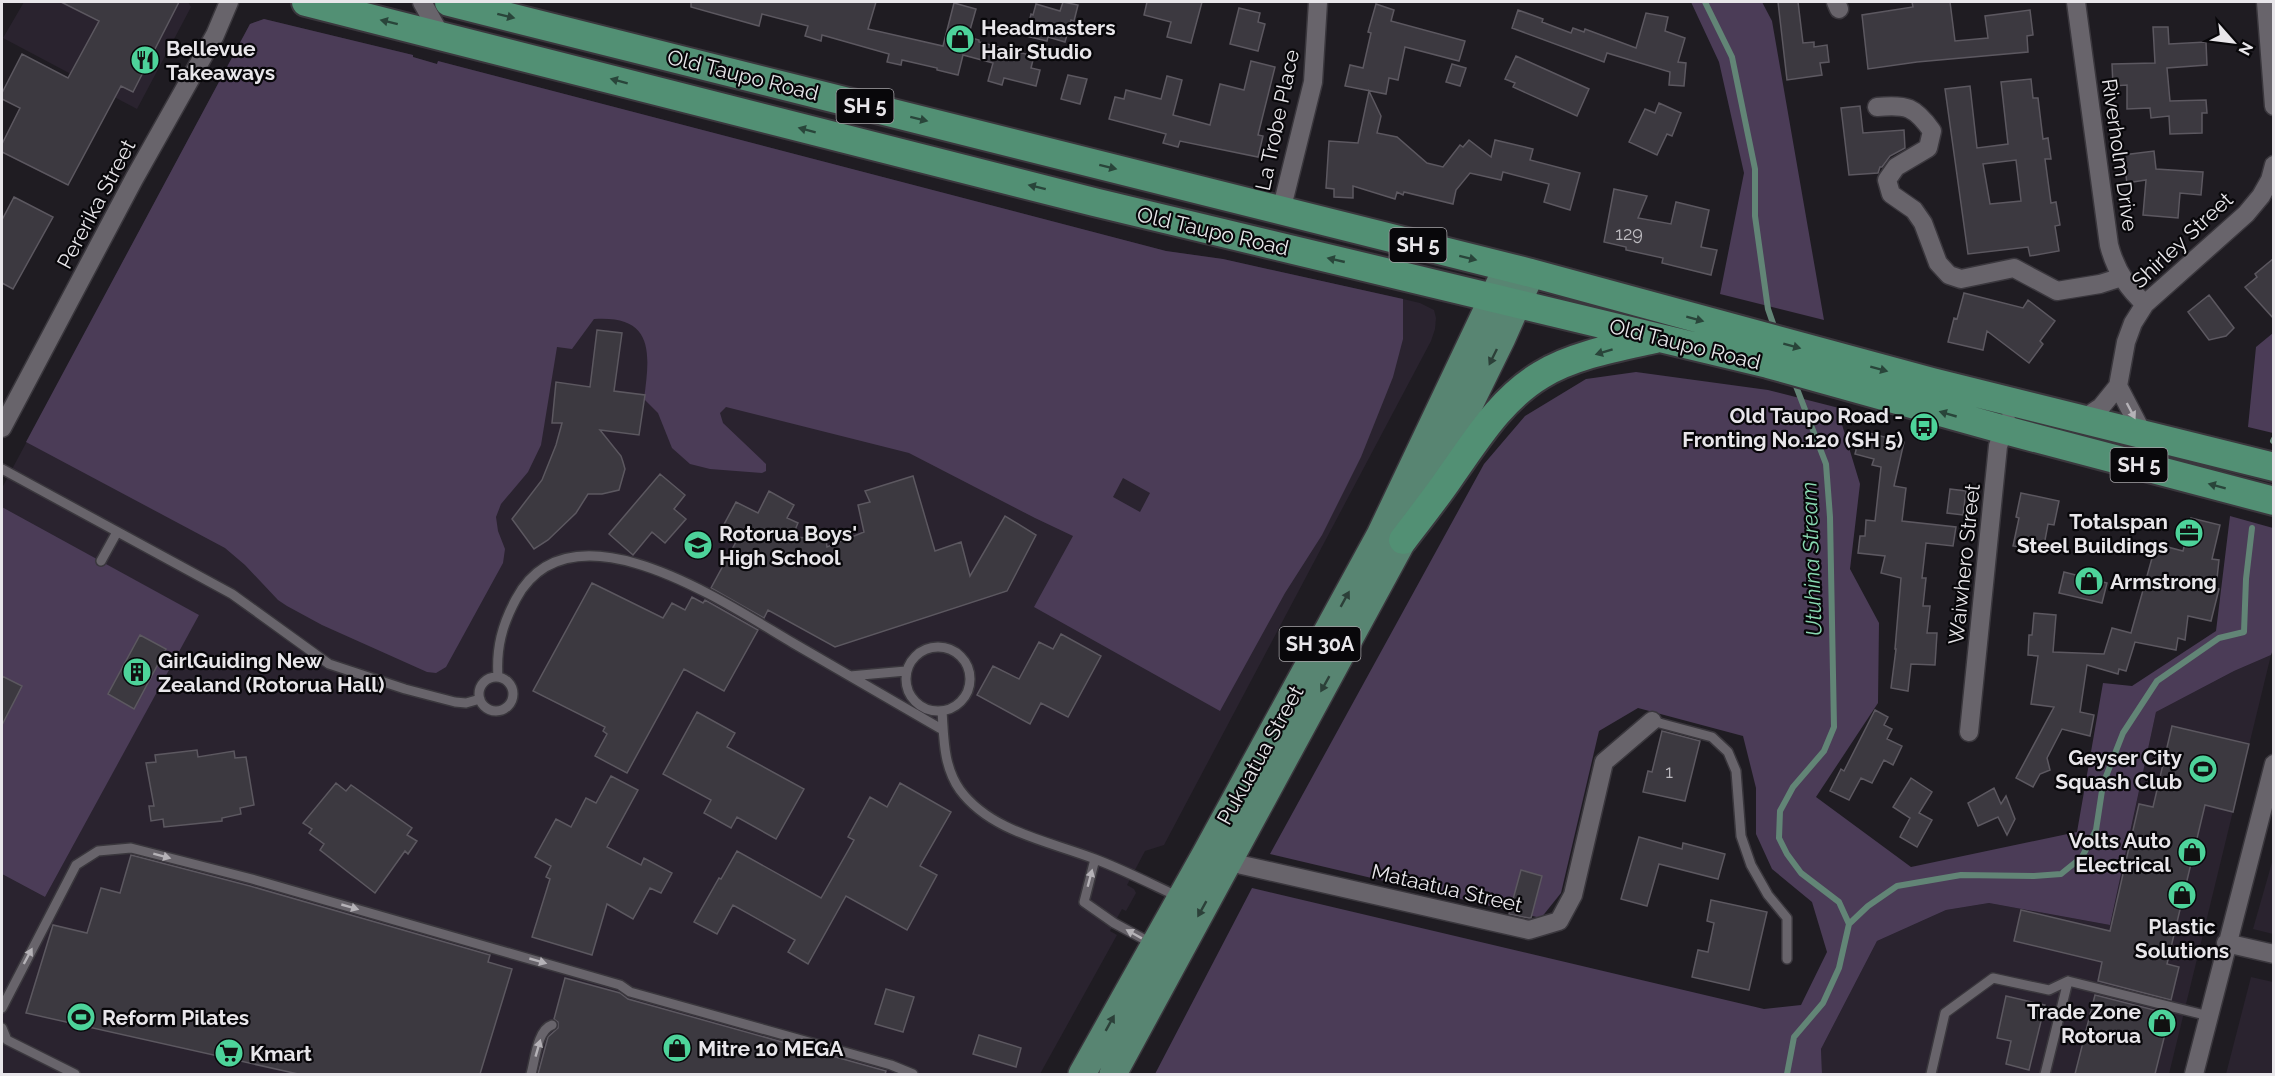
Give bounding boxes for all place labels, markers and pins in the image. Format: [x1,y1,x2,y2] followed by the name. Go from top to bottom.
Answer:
[981,15,1116,64] place label: Headmasters Hair Studio
[944,23,976,55] shop icon: Headmasters Hair Studio
[166,36,275,85] place label: Bellevue Takeaways
[129,44,161,76] restaurant icon: Bellevue Takeaways
[1682,403,1903,452] place label: Old Taupo Road - Fronting No.120 (SH 5)
[1908,411,1940,443] bus stop icon: Old Taupo Road - Fronting No.120 (SH 5)
[2017,509,2168,558] place label: Totalspan Steel Buildings
[2173,517,2205,549] office icon: Totalspan Steel Buildings
[719,521,857,570] place label: Rotorua Boys' High School
[682,529,714,561] school or university icon: Rotorua Boys' High School
[2073,565,2105,597] shop icon: Armstrong
[2110,569,2217,594] place label: Armstrong
[158,648,384,697] place label: GirlGuiding New Zealand (Rotorua Hall)
[121,656,153,688] building icon: GirlGuiding New Zealand (Rotorua Hall)
[2055,745,2182,794] place label: Geyser City Squash Club
[2187,753,2219,785] sports icon: Geyser City Squash Club
[2069,828,2171,877] place label: Volts Auto Electrical
[2176,836,2208,868] shop icon: Volts Auto Electrical
[2166,879,2198,911] shop icon: Plastic Solutions
[2135,914,2229,963] place label: Plastic Solutions
[2027,999,2141,1048] place label: Trade Zone Rotorua
[65,1001,97,1033] sports icon: Reform Pilates
[102,1005,249,1030] place label: Reform Pilates
[2146,1007,2178,1039] shop icon: Trade Zone Rotorua
[661,1032,693,1064] shop icon: Mitre 10 MEGA
[698,1036,844,1061] place label: Mitre 10 MEGA
[213,1037,245,1069] supermarket icon: Kmart
[250,1041,312,1066] place label: Kmart

